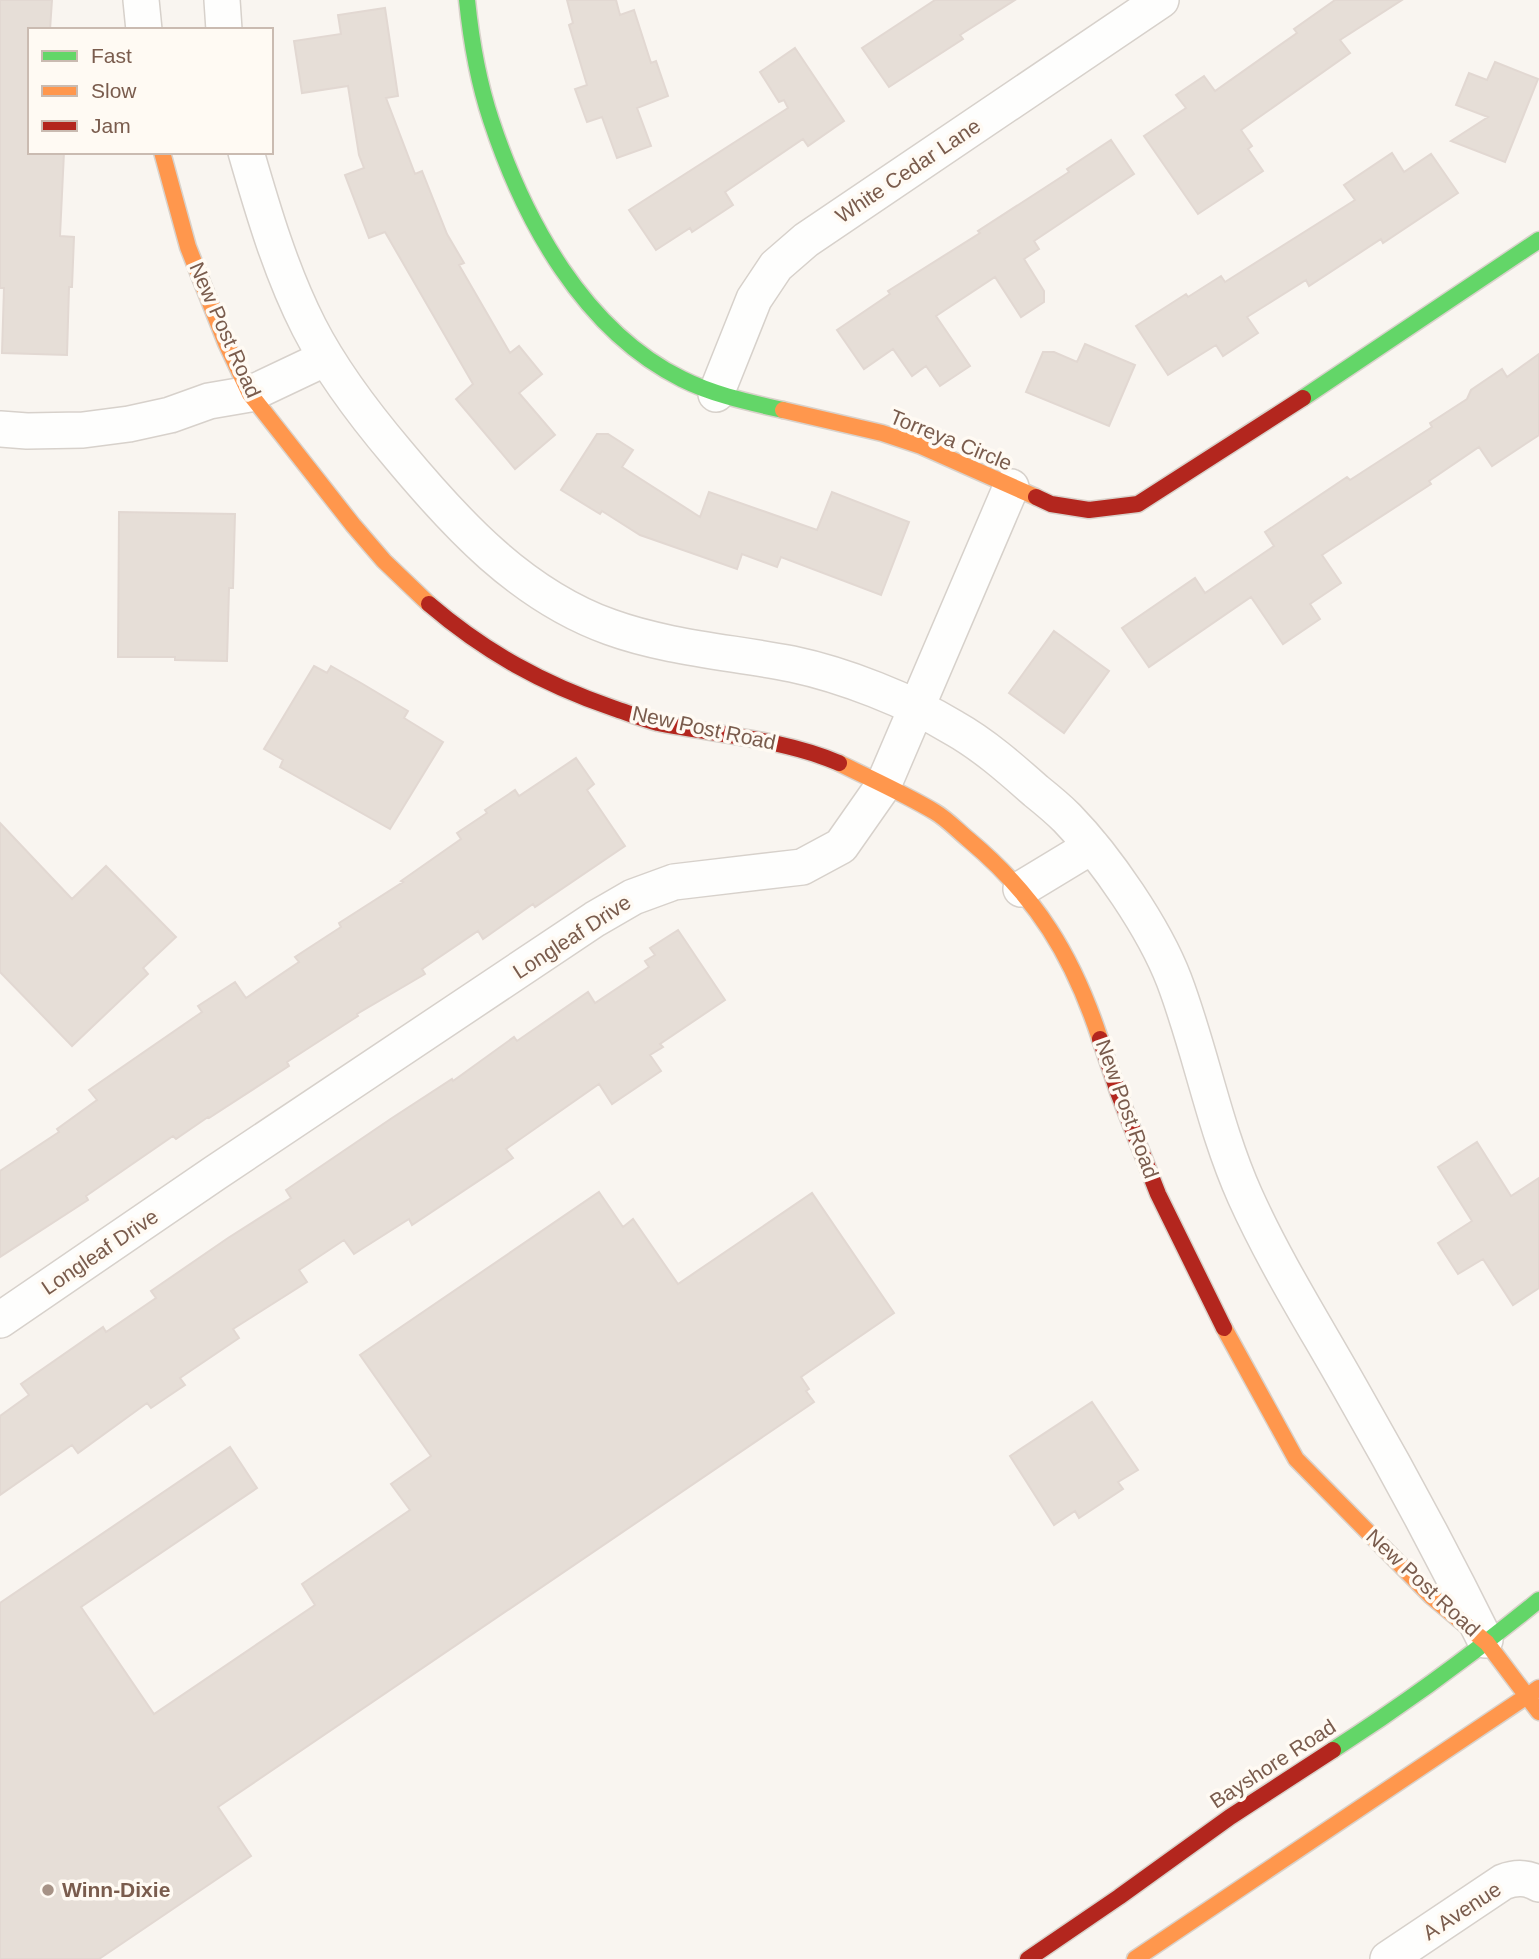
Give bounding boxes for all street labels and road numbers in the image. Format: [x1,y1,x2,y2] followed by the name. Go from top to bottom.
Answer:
[831,114,984,227] street label: White Cedar Lane
[185,258,266,401] street label: New Post Road
[887,405,1016,474] street label: Torreya Circle
[630,701,778,754] street label: New Post Road
[509,890,635,983] street label: Longleaf Drive
[1092,1036,1163,1181] street label: New Post Road
[37,1204,162,1299] street label: Longleaf Drive
[1362,1524,1485,1641] street label: New Post Road
[1206,1715,1340,1813] street label: Bayshore Road
[1418,1877,1505,1944] street label: A Avenue

